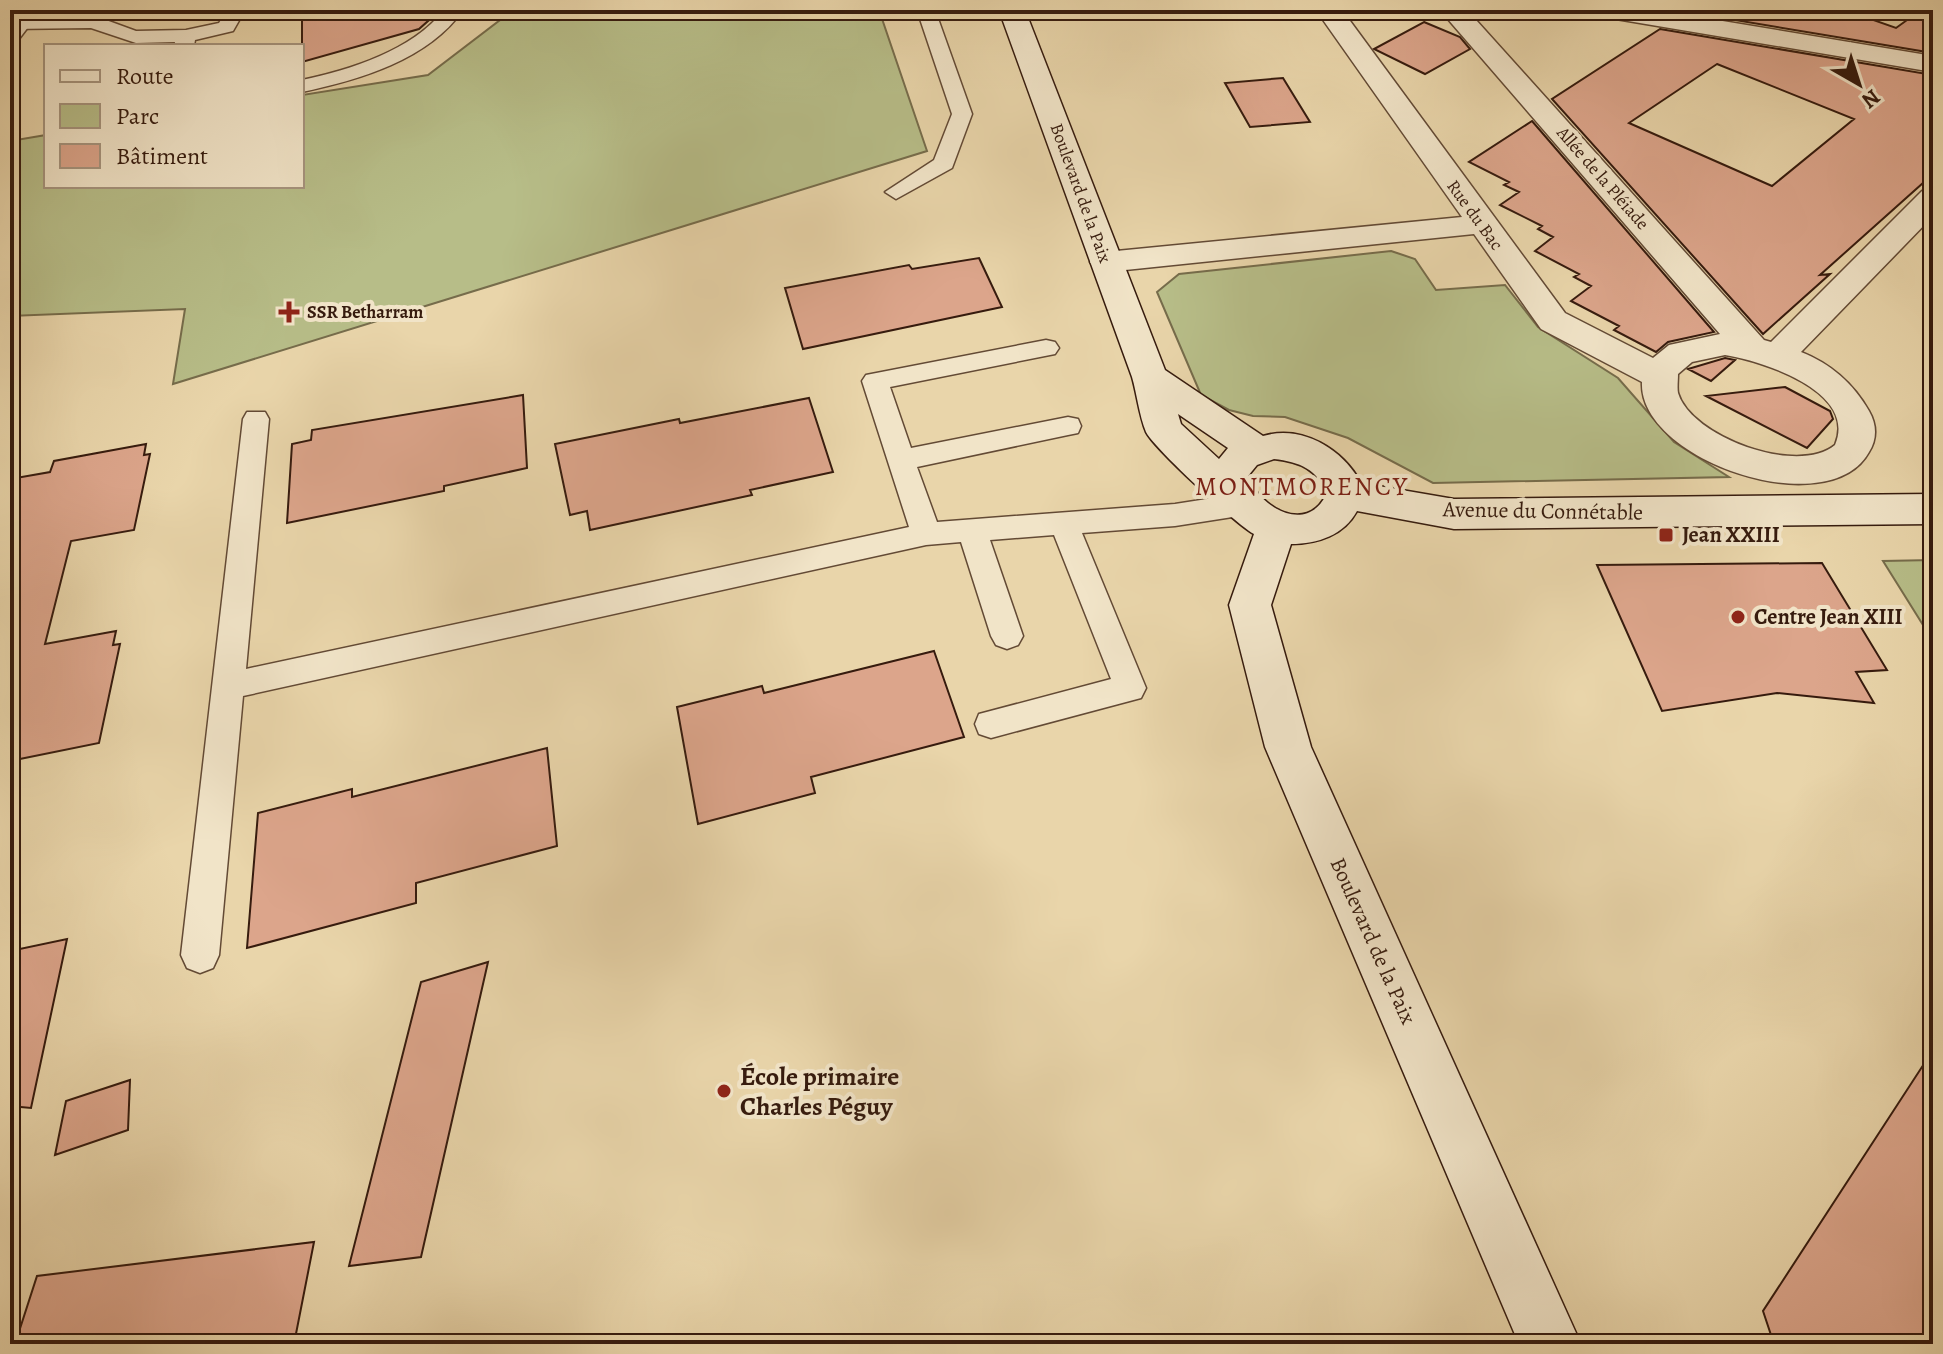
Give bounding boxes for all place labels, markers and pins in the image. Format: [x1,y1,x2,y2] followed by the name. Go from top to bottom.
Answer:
[307,300,423,324] place label: SSR Betharram
[278,301,300,323] marker: SSR Betharram
[1682,520,1780,550] place label: Jean XXIII
[1657,526,1675,544] marker: Jean XXIII
[1754,602,1903,632] place label: Centre Jean XIII
[1729,608,1747,626] marker: Centre Jean XIII
[740,1059,899,1124] place label: École primaire Charles Péguy
[715,1082,733,1100] marker: École primaire Charles Péguy

